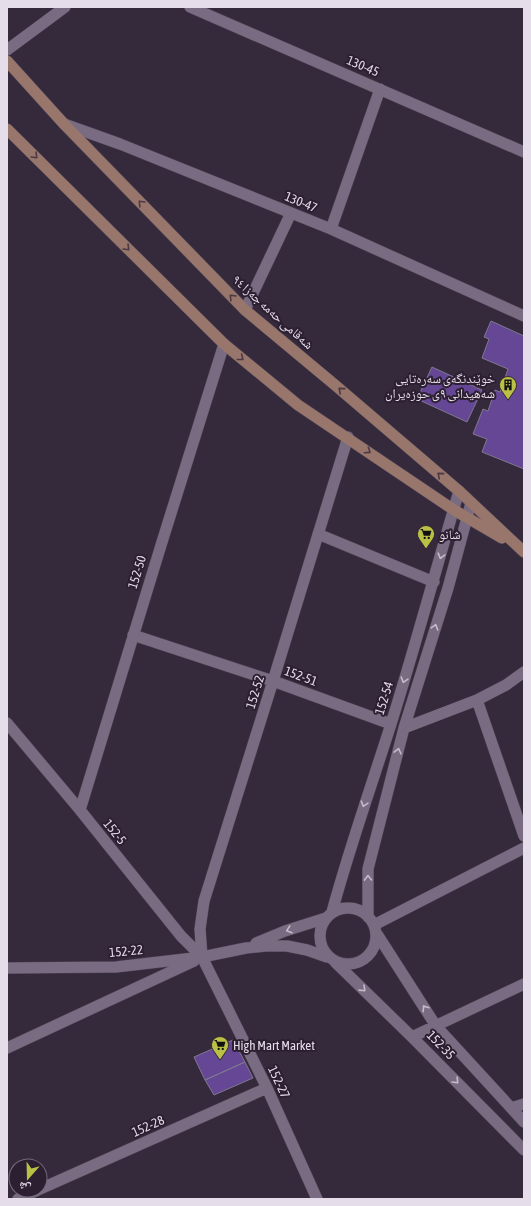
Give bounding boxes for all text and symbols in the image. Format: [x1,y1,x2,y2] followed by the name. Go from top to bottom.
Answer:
[345,52,381,80] street label: 130-45
[30,151,38,159] one-way arrow
[283,189,319,215] street label: 130-47
[139,200,146,208] one-way arrow
[122,243,130,251] one-way arrow
[229,272,316,353] street label: شەقامی حەمە جەزا ٩٤
[229,294,237,302] one-way arrow
[236,353,243,360] one-way arrow
[385,371,495,402] place label: خوێندنگەی سەرەتایی شەهیدانی ٩ی حوزەیران
[498,375,518,400] building icon: خوێندنگەی سەرەتایی شەهیدانی ٩ی حوزەیران
[339,388,346,395] one-way arrow
[364,446,371,454] one-way arrow
[437,472,445,479] one-way arrow
[416,524,436,549] supermarket icon: شانو
[439,527,461,543] place label: شانو
[437,552,446,559] one-way arrow
[125,554,149,590] street label: 152-50
[431,624,439,631] one-way arrow
[283,663,319,689] street label: 152-51
[243,674,267,710] street label: 152-52
[400,677,409,684] one-way arrow
[372,680,396,716] street label: 152-54
[393,748,402,755] one-way arrow
[361,800,369,807] one-way arrow
[100,817,130,847] street label: 152-5
[364,875,372,881] one-way arrow
[285,926,292,934] one-way arrow
[109,942,143,960] street label: 152-22
[358,984,366,992] one-way arrow
[422,1006,429,1013] one-way arrow
[424,1028,458,1062] street label: 152-35
[210,1035,230,1060] supermarket icon: High Mart Market
[233,1038,315,1053] place label: High Mart Market
[265,1064,293,1100] street label: 152-27
[451,1076,459,1084] one-way arrow
[130,1112,166,1140] street label: 152-28
[8,1158,48,1198] north arrow
[17,1178,33,1195] text: ش

